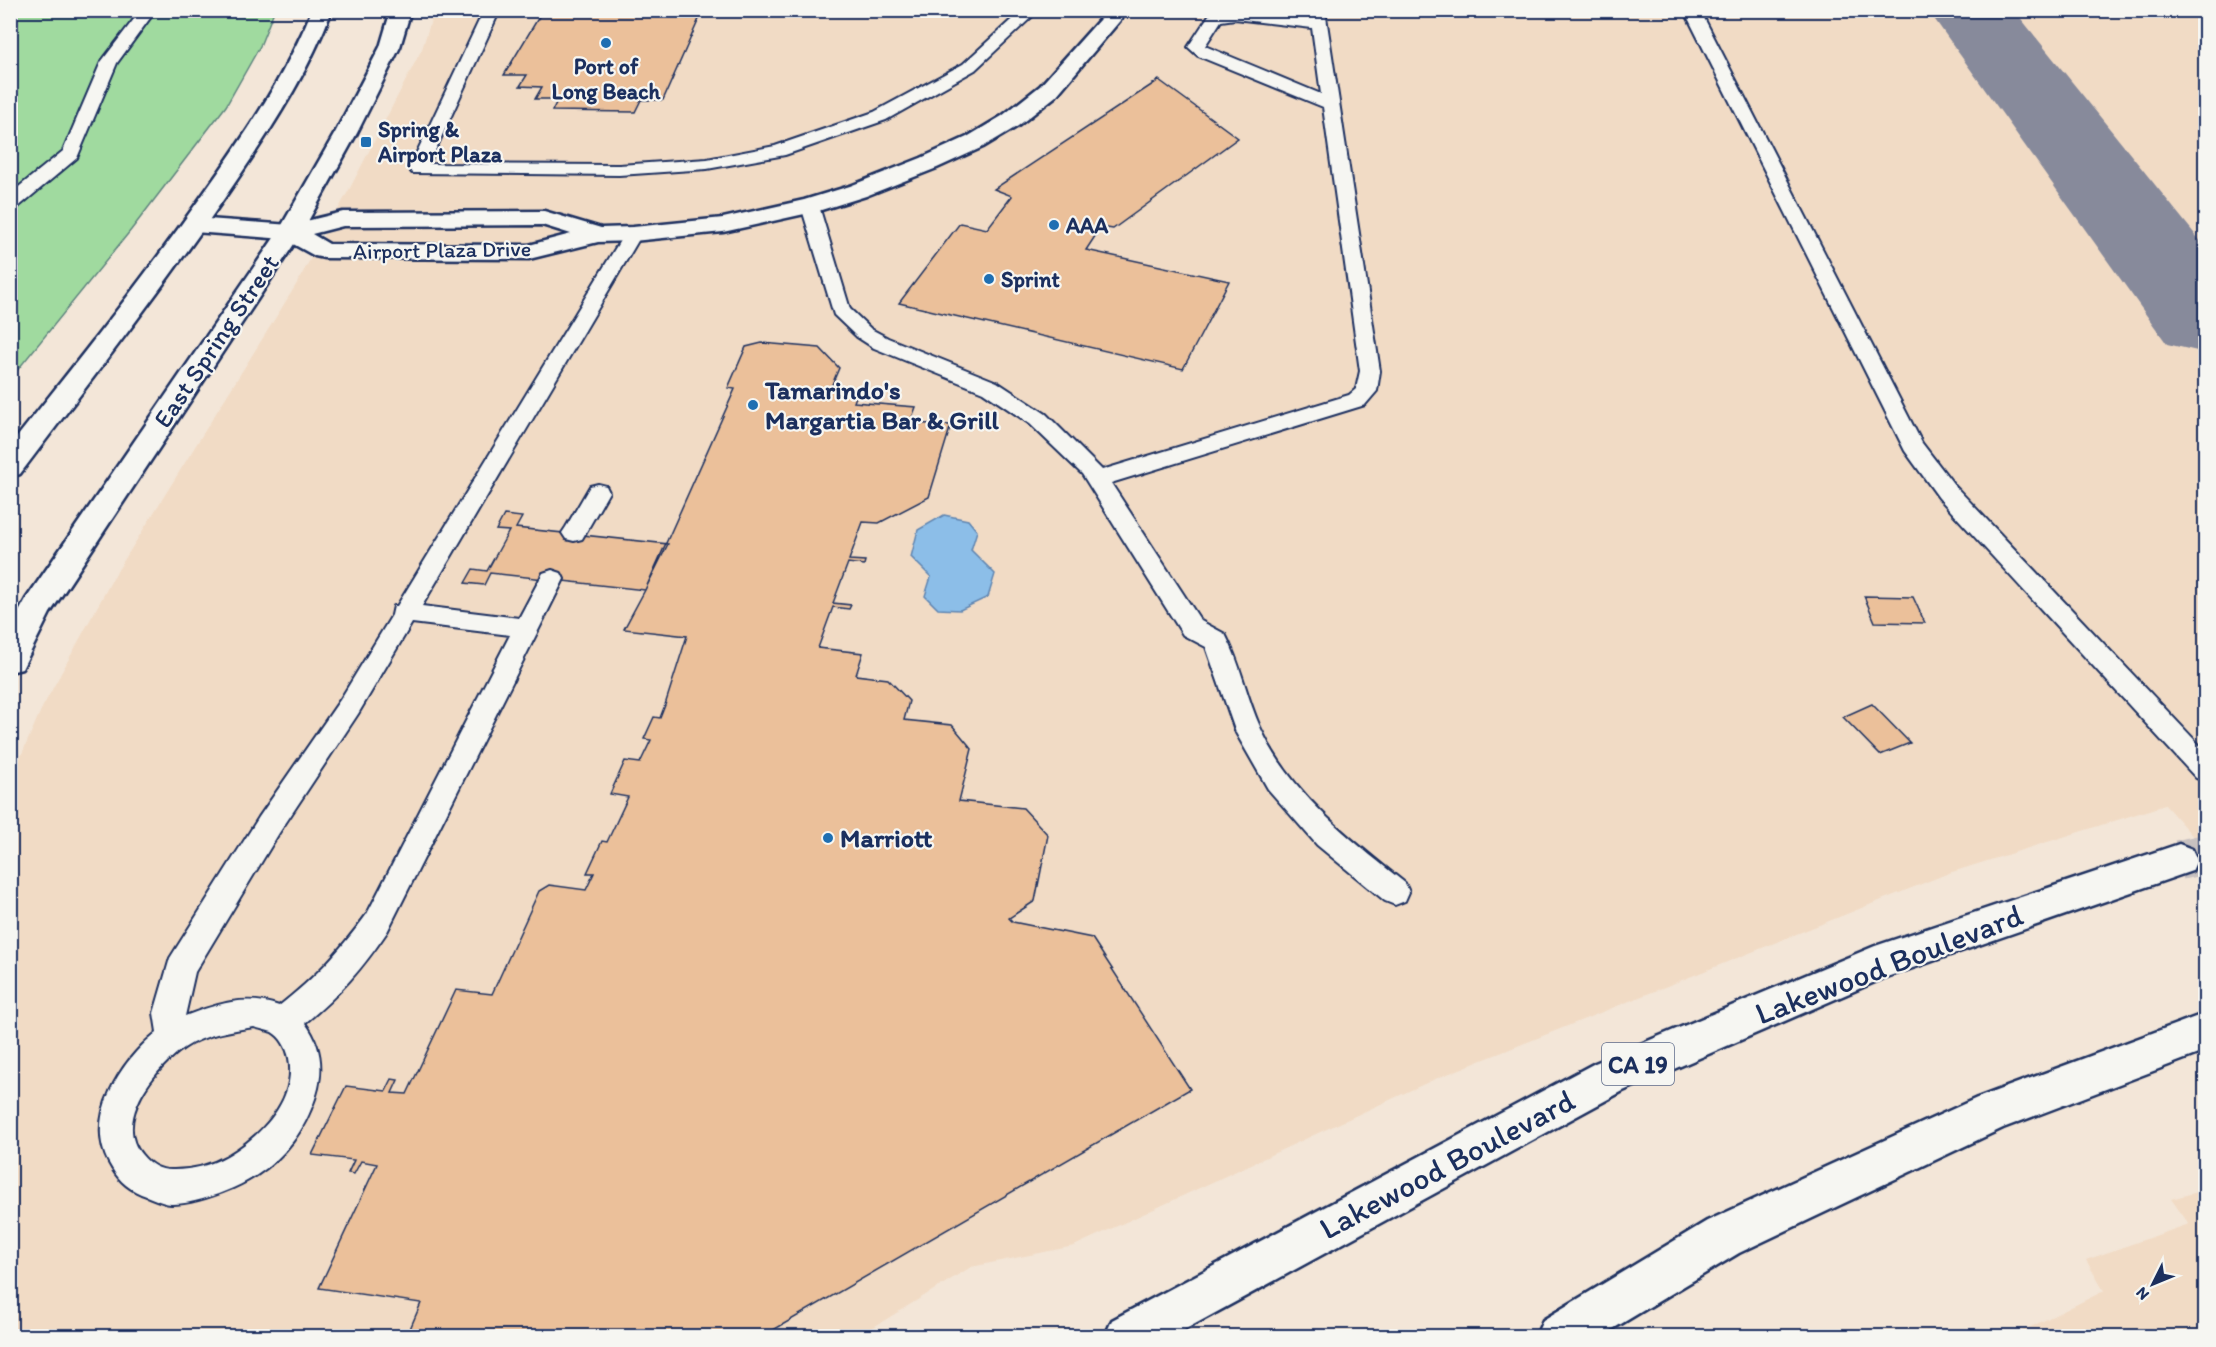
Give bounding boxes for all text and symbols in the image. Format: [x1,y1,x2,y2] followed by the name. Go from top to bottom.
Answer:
[599,36,613,50] marker: Port of Long Beach
[552,53,662,105] place label: Port of Long Beach
[377,116,503,168] place label: Spring & Airport Plaza
[359,135,373,149] marker: Spring & Airport Plaza
[1065,212,1109,239] place label: AAA
[1047,218,1061,232] marker: AAA
[353,235,531,265] street label: Airport Plaza Drive
[146,248,286,434] street label: East Spring Street
[1001,266,1060,293] place label: Sprint
[982,272,996,286] marker: Sprint
[764,374,1000,436] place label: Tamarindo's Margartia Bar & Grill
[746,398,760,412] marker: Tamarindo's Margartia Bar & Grill
[840,822,933,854] place label: Marriott
[821,831,835,845] marker: Marriott
[1750,895,2028,1033] street label: Lakewood Boulevard
[1602,1043,1674,1085] road number: CA 19
[1313,1081,1581,1247] street label: Lakewood Boulevard
[2123,1254,2183,1314] north arrow
[2132,1283,2153,1304] text: N

